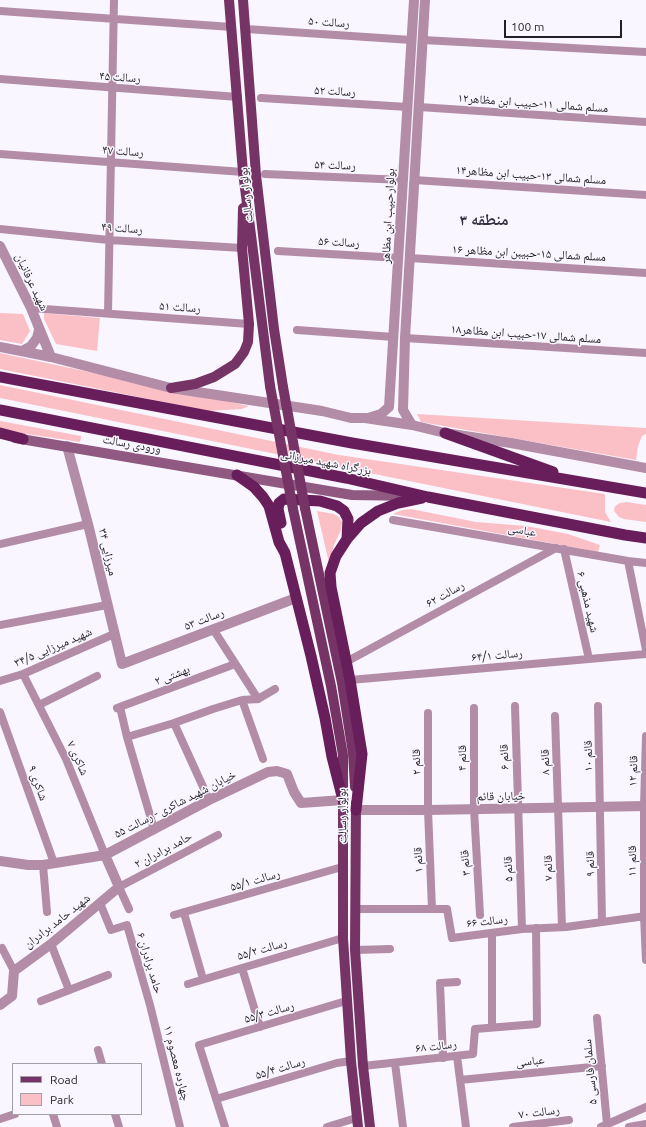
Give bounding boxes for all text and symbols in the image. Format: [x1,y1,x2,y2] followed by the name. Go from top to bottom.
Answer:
[506,12,624,38] scale bar
[308,13,350,31] street label: رسالت ۵۰
[511,20,544,33] text: 100 m
[99,68,141,86] street label: رسالت ۴۵
[314,83,356,99] street label: رسالت ۵۲
[457,91,609,115] street label: مسلم شمالی ۱۱-حبیب ابن مظاهر۱۲
[102,142,144,160] street label: رسالت ۴۷
[314,157,356,173] street label: رسالت ۵۴
[455,163,607,187] street label: مسلم شمالی ۱۳-حبیب ابن مظاهر۱۴
[236,167,256,223] street label: بولوار رسالت
[378,168,398,264] street label: بولوارحبیب ابن مظاهر
[459,210,509,230] district label: منطقه ۳
[101,219,143,237] street label: رسالت ۴۹
[318,234,360,250] street label: رسالت ۵۶
[452,242,606,264] street label: مسلم شمالی ۱۵-حبیبن ابن مظاهر ۱۶
[12,251,52,313] street label: شهید عرفانیان
[159,298,201,316] street label: رسالت ۵۱
[450,322,602,346] street label: مسلم شمالی ۱۷-حبیب ابن مظاهر۱۸
[102,432,162,456] street label: ورودی رسالت
[279,446,373,478] street label: بزرگراه شهید میرزائی
[507,520,537,540] street label: عباسی
[96,527,120,577] street label: میرزایی ۳۴
[574,570,602,634] street label: شهید مذهبی ۶
[423,578,467,610] street label: رسالت ۶۲
[182,605,226,633] street label: رسالت ۵۳
[12,624,94,670] street label: شهید میرزایی ۳۴/۵
[471,646,523,664] street label: رسالت ۶۴/۱
[152,662,192,688] street label: بهشتی ۲
[64,738,92,778] street label: شاکری ۷
[581,740,595,772] street label: قائم ۱۰
[496,744,512,770] street label: قائم ۶
[455,745,469,771] street label: قائم ۴
[409,749,423,775] street label: قائم ۲
[537,749,553,775] street label: قائم ۸
[625,755,641,787] street label: قائم ۱۲
[25,763,51,803] street label: شاکری ۹
[112,767,238,841] street label: خیابان شهید شاکری - رسالت ۵۵
[334,788,350,844] street label: بولوار رسالت
[476,788,526,804] street label: خیابان قائم
[132,829,194,871] street label: حامد برادران ۲
[625,845,639,877] street label: قائم ۱۱
[410,847,426,873] street label: قائم ۱
[457,850,473,876] street label: قائم ۳
[583,851,597,877] street label: قائم ۹
[541,855,555,881] street label: قائم ۷
[500,856,516,882] street label: قائم ۵
[228,866,282,894] street label: رسالت ۵۵/۱
[21,891,93,951] street label: شهید حامد برادران
[466,911,508,931] street label: رسالت ۶۶
[134,931,166,995] street label: حامد برادران ۶
[235,935,289,963] street label: رسالت ۵۵/۲
[242,998,296,1026] street label: رسالت ۵۵/۳
[161,1024,193,1102] street label: چهارده معصوم ۱۱
[415,1037,457,1055] street label: رسالت ۶۸
[580,1039,600,1105] street label: سلمان فارسی ۵
[515,1052,545,1070] street label: عباسی
[253,1054,307,1082] street label: رسالت ۵۵/۴
[12,1063,142,1115] legend
[50,1073,78,1086] text: Road
[50,1093,74,1106] text: Park
[518,1102,560,1122] street label: رسالت ۷۰

